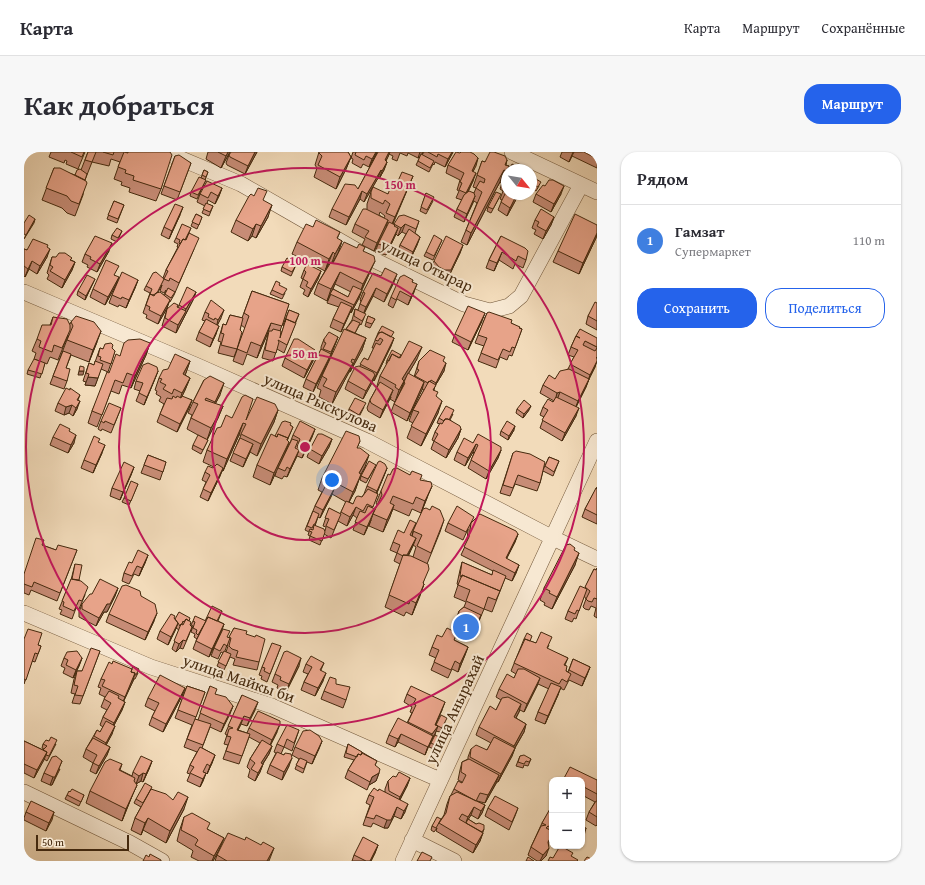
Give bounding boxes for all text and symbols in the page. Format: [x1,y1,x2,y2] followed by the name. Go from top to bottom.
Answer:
[20,14,73,42] text: Карта
[684,18,720,38] text: Карта
[742,18,800,38] text: Маршрут
[822,18,905,38] text: Сохранённые
[24,84,214,125] text: Как добраться
[804,84,901,124] button: Маршрут
[501,164,537,200] north arrow
[637,166,688,191] text: Рядом
[384,176,417,193] text: 150 m
[675,221,725,242] text: Гамзат
[647,231,653,250] text: 1
[853,231,885,250] text: 110 m
[376,232,478,298] street label: улица Отырар
[675,242,751,261] text: Супермаркет
[289,252,322,269] text: 100 m
[637,288,757,328] button: Сохранить
[765,288,885,328] button: Поделиться
[292,345,318,362] text: 50 m
[259,366,382,438] street label: улица Рыскулова
[298,440,312,454] centre of rings
[322,470,342,490] your location
[453,612,479,642] pin: 1
[179,647,299,709] street label: улица Майкы би
[418,650,490,769] street label: улица Анырахай
[549,777,585,849] map controls
[549,777,585,813] button: +
[549,813,585,849] button: −
[36,833,129,852] scale bar
[42,834,64,850] text: 50 m

